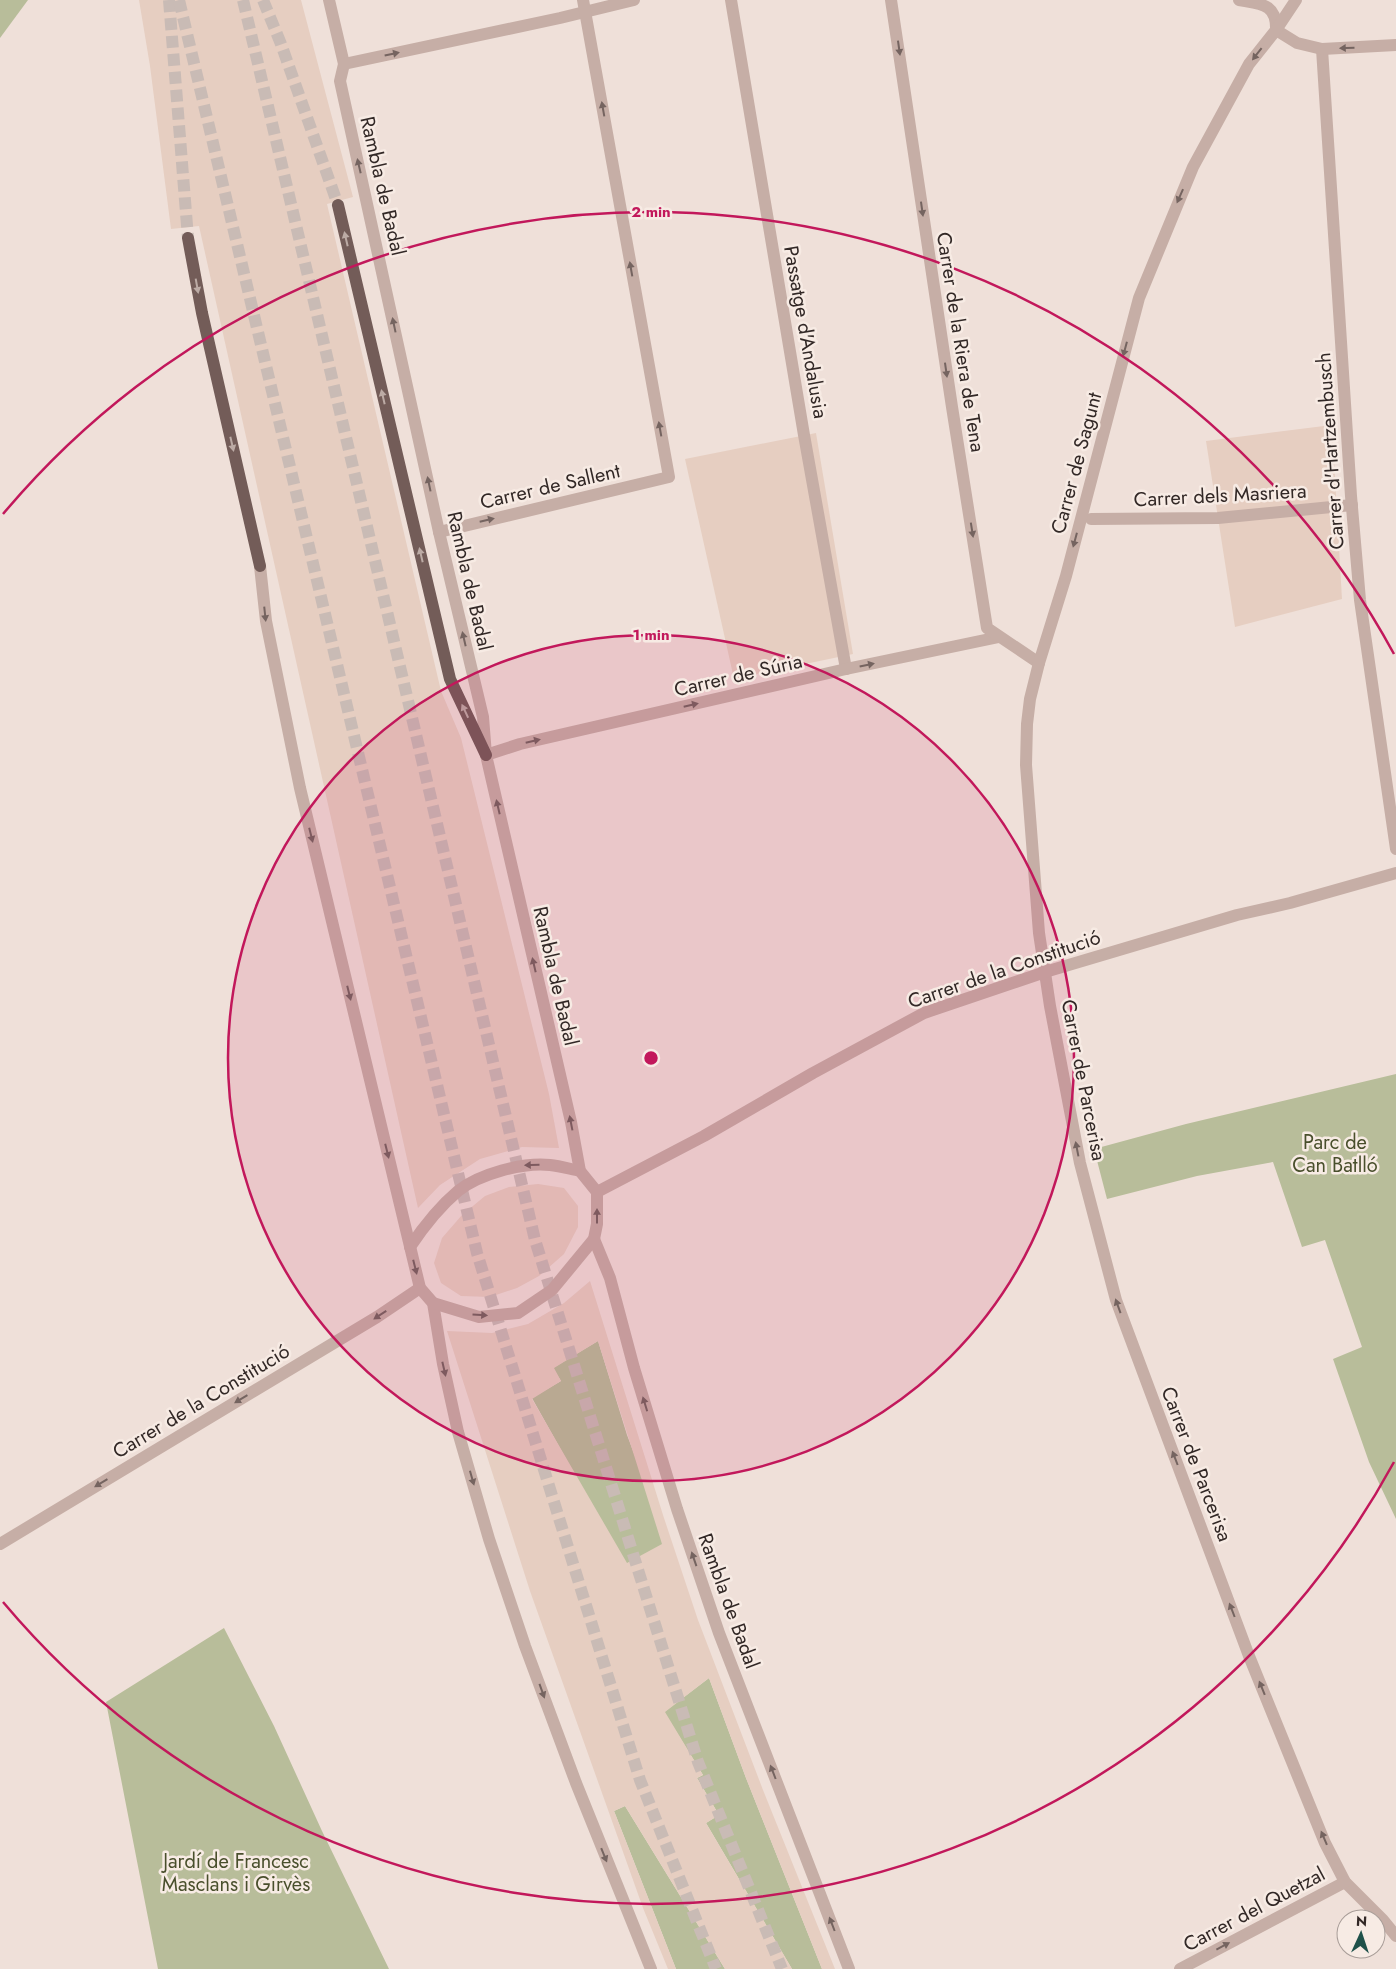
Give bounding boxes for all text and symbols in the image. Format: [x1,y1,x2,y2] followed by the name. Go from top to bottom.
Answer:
[895,41,903,57] one-way arrow
[1339,44,1355,52] one-way arrow
[1252,47,1263,60] one-way arrow
[384,50,399,58] one-way arrow
[598,101,606,117] one-way arrow
[352,114,413,259] street label: Rambla de Badal
[355,159,363,174] one-way arrow
[1176,189,1184,203] one-way arrow
[631,201,671,223] text: 2 min
[919,201,927,217] one-way arrow
[929,230,992,454] street label: Carrer de la Riera de Tena
[342,231,350,246] one-way arrow
[776,243,835,421] street label: Passatge d'Andalusia
[627,261,635,277] one-way arrow
[194,278,202,294] one-way arrow
[390,317,398,333] one-way arrow
[1121,342,1129,357] one-way arrow
[1309,351,1352,550] street label: Carrer d'Hartzembusch
[942,362,950,378] one-way arrow
[1044,389,1109,537] street label: Carrer de Sagunt
[379,390,387,405] one-way arrow
[656,421,664,437] one-way arrow
[228,437,236,452] one-way arrow
[477,456,623,517] street label: Carrer de Sallent
[425,476,433,491] one-way arrow
[1133,476,1307,515] street label: Carrer dels Masriera
[439,509,500,654] street label: Rambla de Badal
[479,516,494,524] one-way arrow
[968,523,976,539] one-way arrow
[1071,533,1079,548] one-way arrow
[417,548,425,563] one-way arrow
[261,606,269,622] one-way arrow
[632,624,670,646] text: 1 min
[460,631,468,646] one-way arrow
[671,647,805,704] street label: Carrer de Súria
[859,661,874,669] one-way arrow
[684,701,699,709] one-way arrow
[461,704,469,718] one-way arrow
[525,737,541,745] one-way arrow
[494,799,502,814] one-way arrow
[307,828,315,843] one-way arrow
[525,904,586,1049] street label: Rambla de Badal
[904,923,1104,1016] street label: Carrer de la Constitució
[530,957,538,972] one-way arrow
[345,985,353,1000] one-way arrow
[1054,997,1113,1163] street label: Carrer de Parcerisa
[642,1049,660,1067] centre of rings
[567,1116,575,1131] one-way arrow
[1292,1128,1378,1180] park label: Parc de Can Batlló
[1073,1140,1081,1156] one-way arrow
[383,1143,391,1158] one-way arrow
[524,1161,540,1169] one-way arrow
[593,1207,601,1223] one-way arrow
[411,1260,419,1275] one-way arrow
[1114,1298,1122,1313] one-way arrow
[373,1310,386,1320] one-way arrow
[473,1312,489,1320] one-way arrow
[107,1337,295,1466] street label: Carrer de la Constitució
[440,1361,448,1376] one-way arrow
[1154,1383,1239,1546] street label: Carrer de Parcerisa
[234,1395,247,1404] one-way arrow
[641,1397,648,1412] one-way arrow
[1171,1450,1179,1465] one-way arrow
[468,1471,476,1486] one-way arrow
[95,1478,108,1487] one-way arrow
[691,1529,766,1673] street label: Rambla de Badal
[690,1551,698,1566] one-way arrow
[1228,1602,1236,1617] one-way arrow
[1258,1680,1266,1695] one-way arrow
[539,1684,546,1699] one-way arrow
[769,1764,777,1779] one-way arrow
[1319,1831,1327,1845] one-way arrow
[160,1847,310,1899] park label: Jardí de Francesc Masclans i Girvès
[601,1848,609,1862] one-way arrow
[1178,1860,1330,1959] street label: Carrer del Quetzal
[1336,1909,1386,1959] north arrow
[1356,1911,1368,1931] text: N
[827,1916,835,1931] one-way arrow
[1217,1942,1230,1951] one-way arrow

